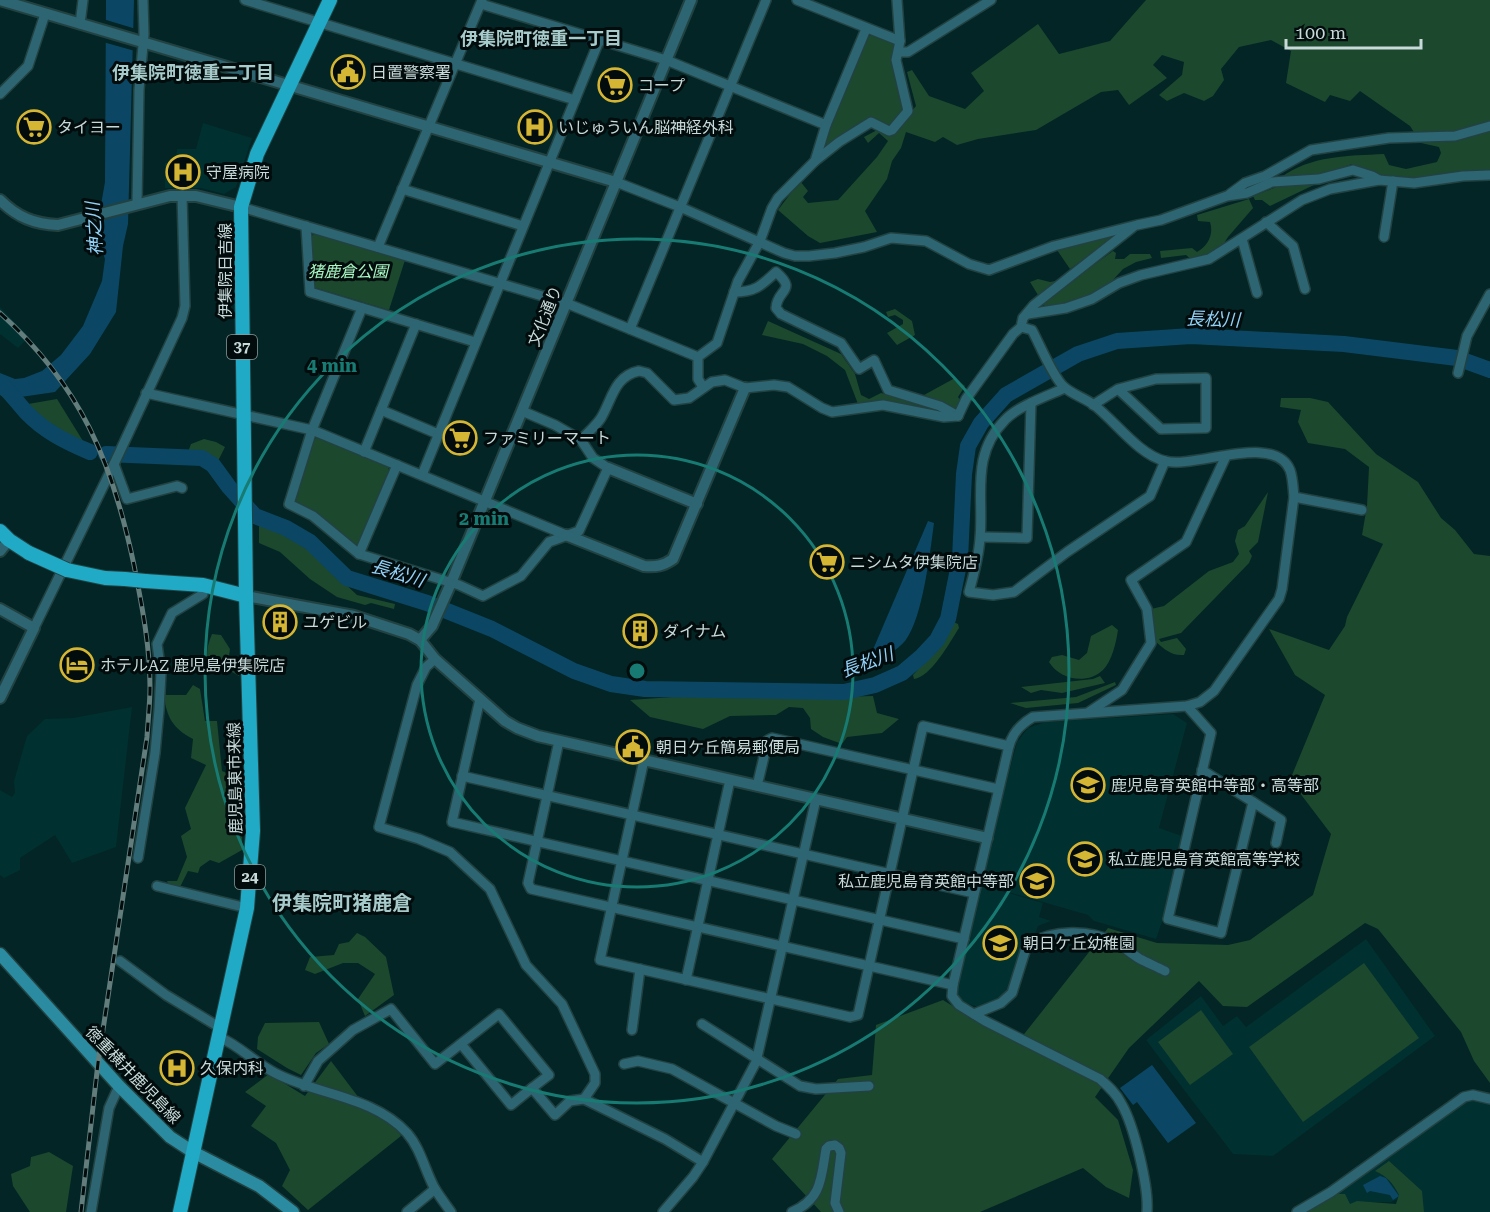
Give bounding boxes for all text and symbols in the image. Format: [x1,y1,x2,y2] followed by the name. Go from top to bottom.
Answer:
[1286,12,1421,50] scale bar
[1295,22,1346,43] text: 100 m
[460,28,622,49] district label: 伊集院町徳重一丁目
[330,54,366,90] public building icon: 日置警察署
[112,62,274,83] district label: 伊集院町徳重二丁目
[371,63,451,82] place label: 日置警察署
[597,67,633,103] supermarket icon: コープ
[638,76,685,95] place label: コープ
[16,109,52,145] supermarket icon: タイヨー
[517,109,553,145] hospital icon: いじゅういん脳神経外科
[57,118,121,137] place label: タイヨー
[558,118,734,137] place label: いじゅういん脳神経外科
[165,154,201,190] hospital icon: 守屋病院
[206,163,270,182] place label: 守屋病院
[82,199,106,257] water label: 神之川
[216,223,235,319] street label: 伊集院日吉線
[308,262,390,281] park label: 猪鹿倉公園
[524,283,566,349] street label: 文化通り
[1186,308,1242,331] water label: 長松川
[227,335,257,359] road number: 37
[307,355,357,376] text: 4 min
[442,420,478,456] supermarket icon: ファミリーマート
[483,429,611,448] place label: ファミリーマート
[459,508,509,529] text: 2 min
[809,544,845,580] supermarket icon: ニシムタ伊集院店
[850,553,978,572] place label: ニシムタ伊集院店
[369,555,429,592] water label: 長松川
[262,604,298,640] building icon: ユゲビル
[303,613,367,632] place label: ユゲビル
[622,613,658,649] building icon: ダイナム
[663,622,726,641] place label: ダイナム
[838,642,898,681] water label: 長松川
[59,647,95,683] hotel icon: ホテルAZ 鹿児島伊集院店
[100,656,285,675] place label: ホテルAZ 鹿児島伊集院店
[627,661,647,681] centre of rings
[225,722,245,834] street label: 鹿児島東市来線
[615,729,651,765] public building icon: 朝日ケ丘簡易郵便局
[656,738,800,757] place label: 朝日ケ丘簡易郵便局
[1070,767,1106,803] school or university icon: 鹿児島育英館中等部・高等部
[1111,776,1319,795] place label: 鹿児島育英館中等部・高等部
[1067,841,1103,877] school or university icon: 私立鹿児島育英館高等学校
[1108,850,1300,869] place label: 私立鹿児島育英館高等学校
[1019,863,1055,899] school or university icon: 私立鹿児島育英館中等部
[235,865,265,889] road number: 24
[838,872,1014,891] place label: 私立鹿児島育英館中等部
[272,891,412,915] district label: 伊集院町猪鹿倉
[982,925,1018,961] school or university icon: 朝日ケ丘幼稚園
[1023,934,1135,953] place label: 朝日ケ丘幼稚園
[82,1022,184,1128] street label: 徳重横井鹿児島線
[159,1050,195,1086] hospital icon: 久保内科
[200,1059,264,1078] place label: 久保内科

